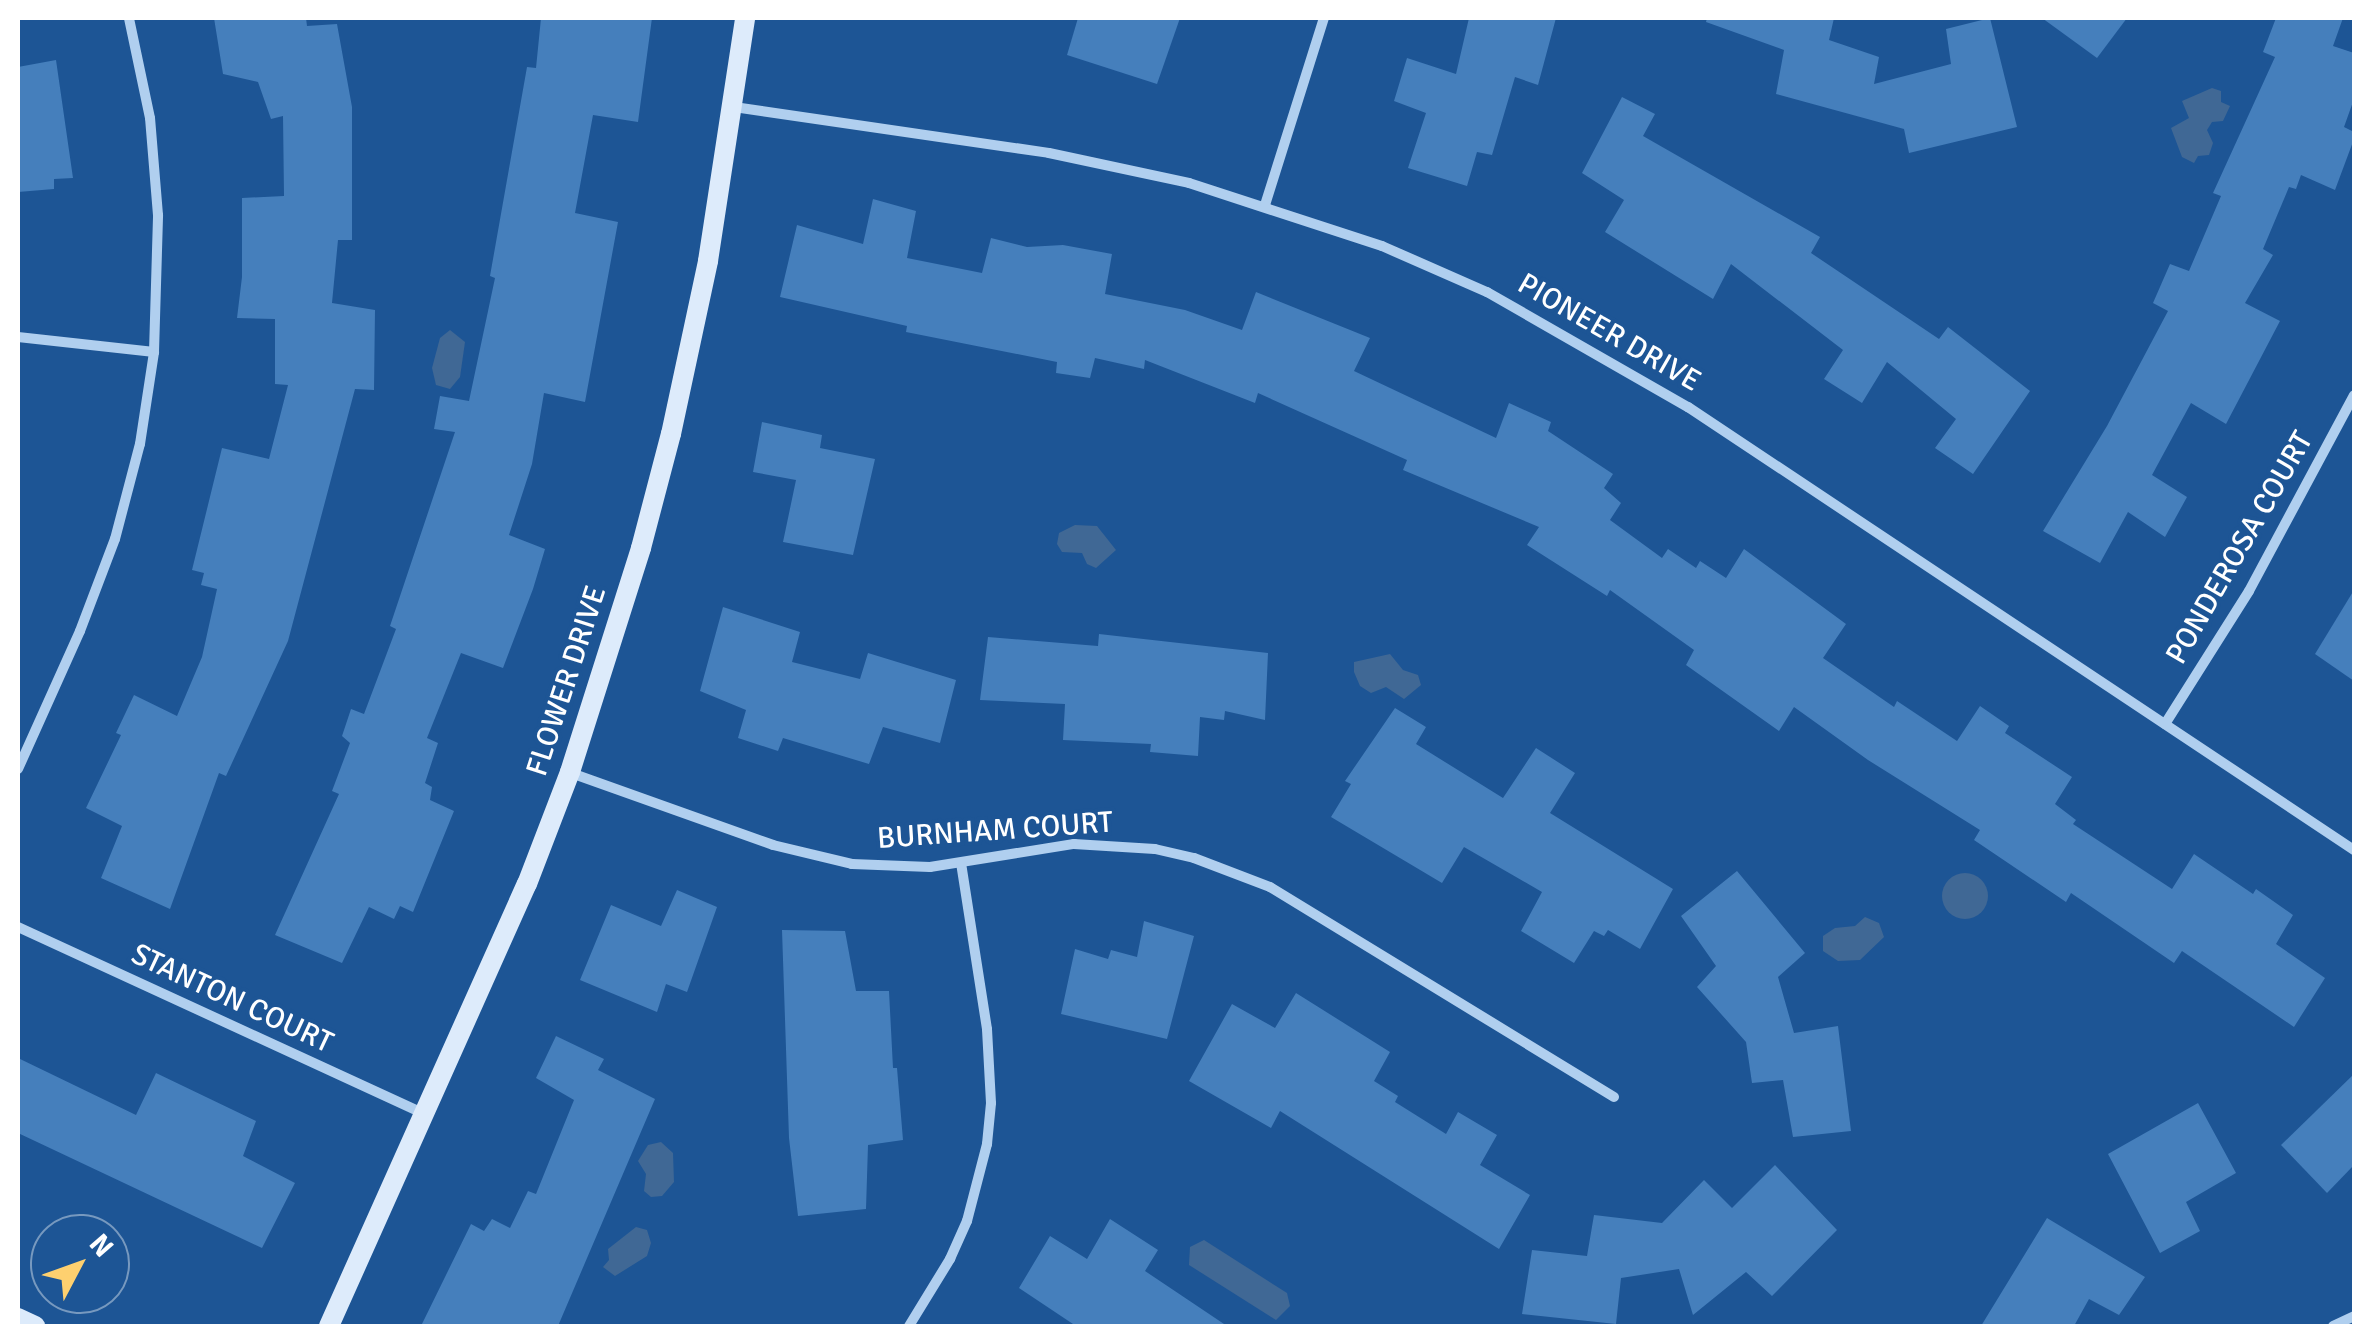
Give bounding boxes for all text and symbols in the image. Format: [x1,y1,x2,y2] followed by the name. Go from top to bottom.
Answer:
[1511,266,1707,400] street label: PIONEER DRIVE
[2159,425,2321,671] street label: PONDEROSA COURT
[519,581,615,781] street label: FLOWER DRIVE
[876,805,1114,857] street label: BURNHAM COURT
[126,937,338,1061] street label: STANTON COURT
[30,1214,130,1314] north arrow
[82,1227,120,1264] text: N

